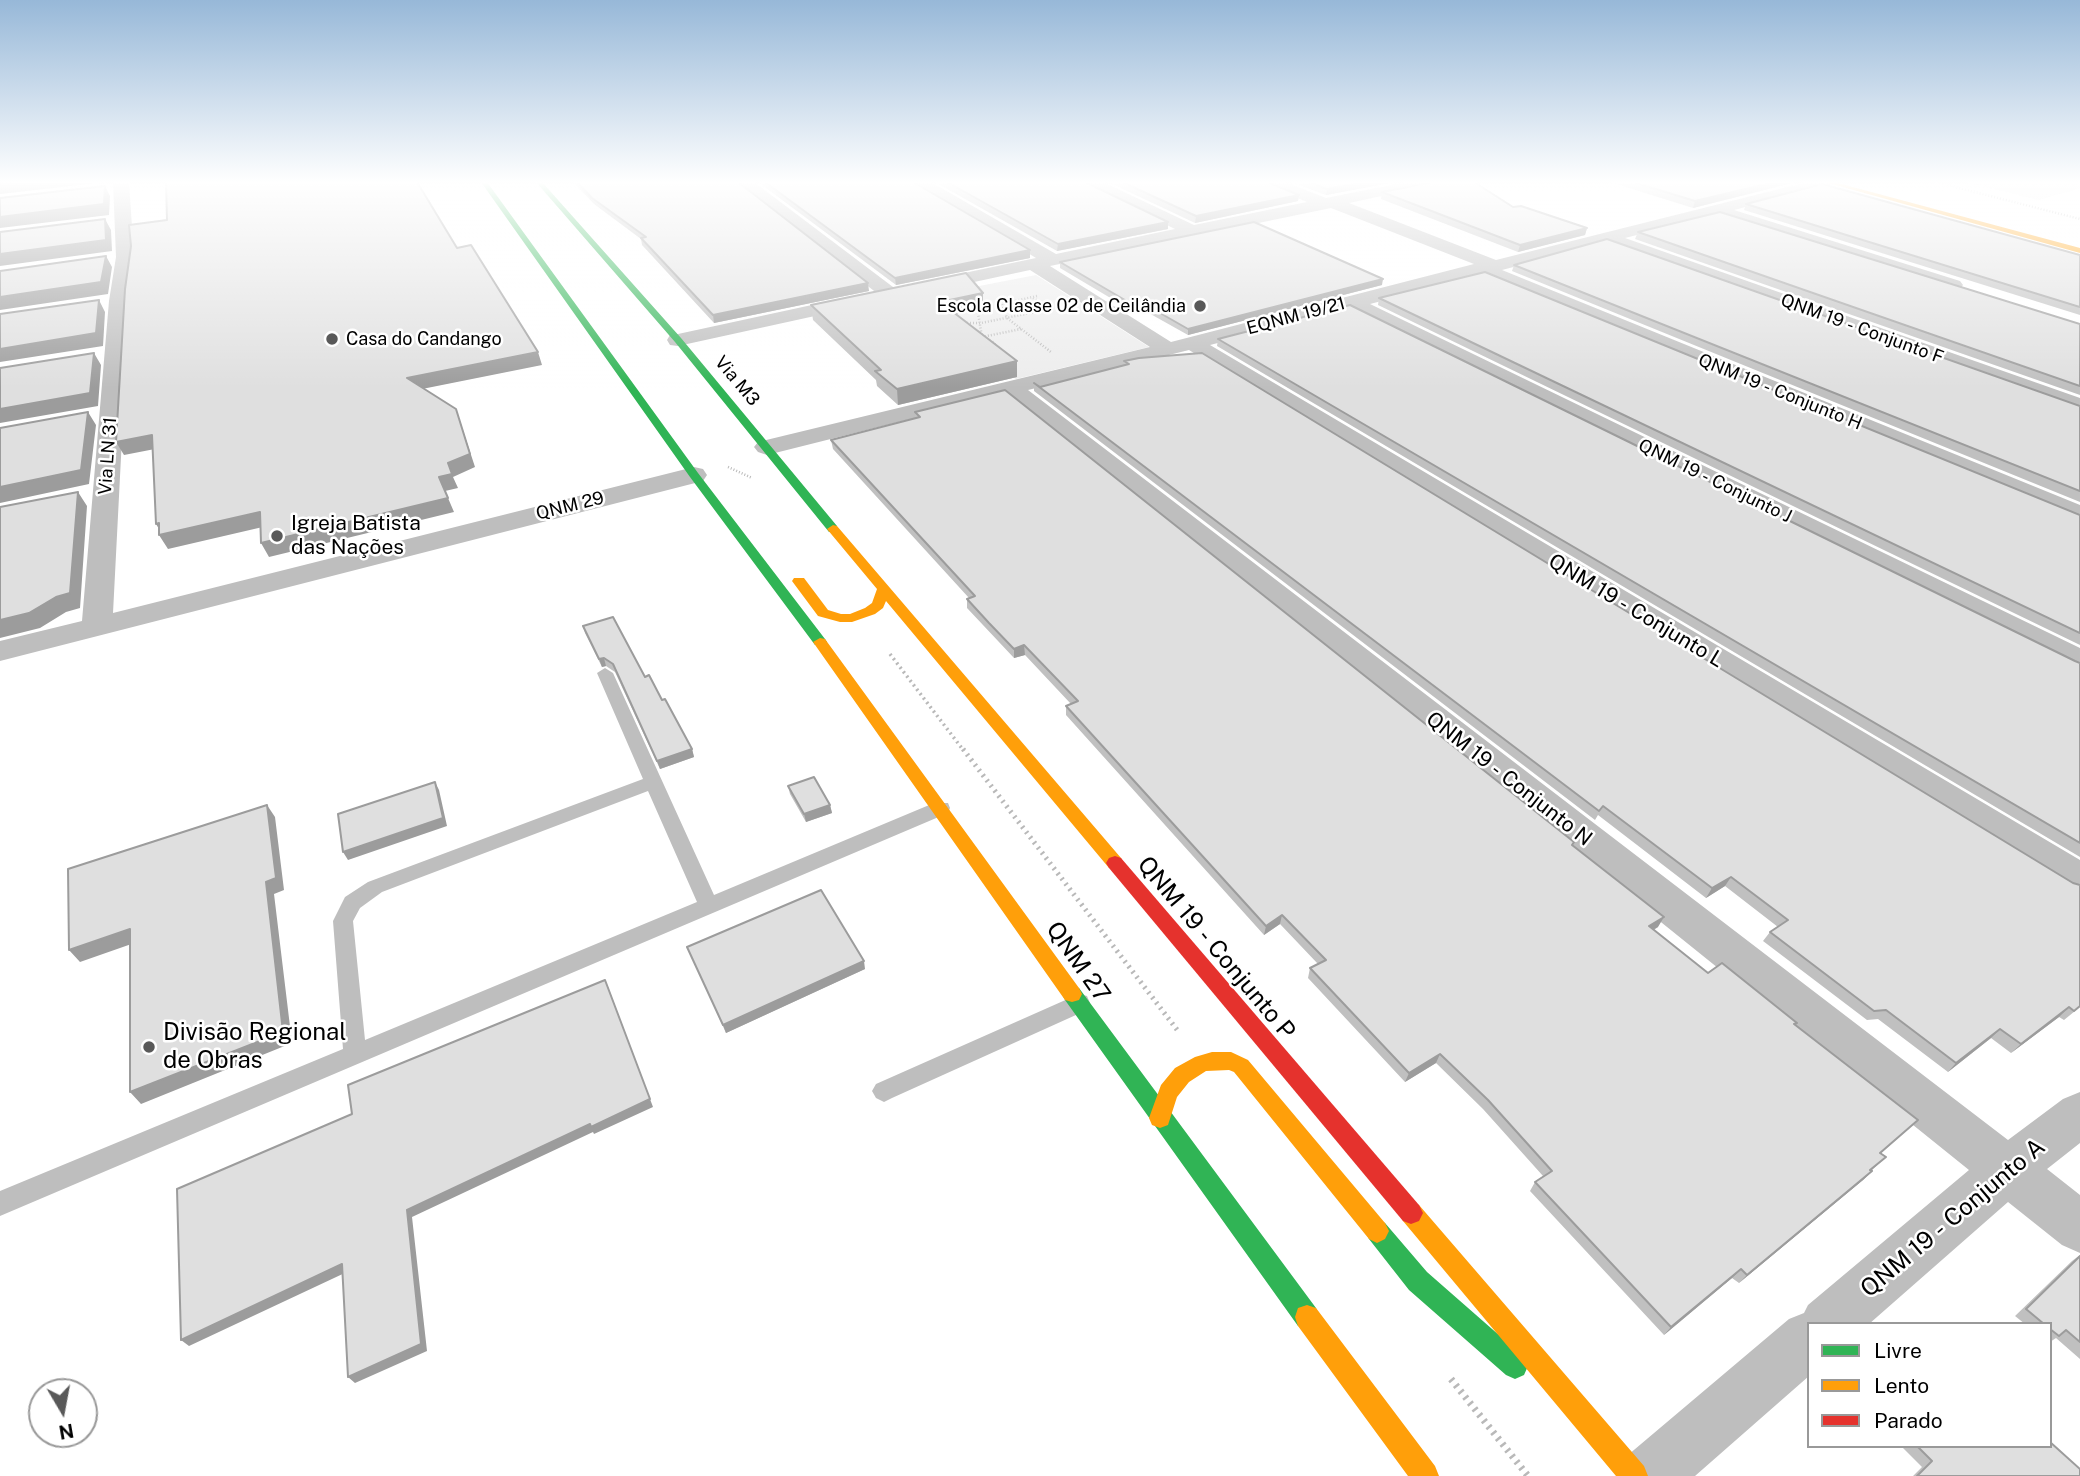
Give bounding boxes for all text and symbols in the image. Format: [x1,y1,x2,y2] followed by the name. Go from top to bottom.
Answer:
[1778,289,1946,369] street label: QNM 19 - Conjunto F
[1244,292,1348,340] street label: EQNM 19/21
[936,295,1186,317] place label: Escola Classe 02 de Ceilândia
[1192,298,1208,314] marker: Escola Classe 02 de Ceilândia
[346,328,502,350] place label: Casa do Candango
[324,331,340,347] marker: Casa do Candango
[1695,349,1865,435] street label: QNM 19 - Conjunto H
[710,352,764,410] street label: Via M3
[95,416,121,496] street label: Via LN 31
[1635,434,1795,528] street label: QNM 19 - Conjunto J
[534,487,606,525] street label: QNM 29
[291,511,421,561] place label: Igreja Batista das Nações
[269,528,285,544] marker: Igreja Batista das Nações
[1544,549,1728,673] street label: QNM 19 - Conjunto L
[1421,706,1597,852] street label: QNM 19 - Conjunto N
[1131,851,1301,1045] street label: QNM 19 - Conjunto P
[1040,916,1116,1008] street label: QNM 27
[163,1019,347,1075] place label: Divisão Regional de Obras
[141,1039,157,1055] marker: Divisão Regional de Obras
[1855,1133,2051,1303] street label: QNM 19 - Conjunto A
[1807,1322,2052,1448] legend
[1874,1338,1922,1363] text: Livre
[1874,1373,1929,1398] text: Lento
[28,1378,98,1448] north arrow
[1874,1408,1943,1433] text: Parado
[57,1420,76,1444] text: N

